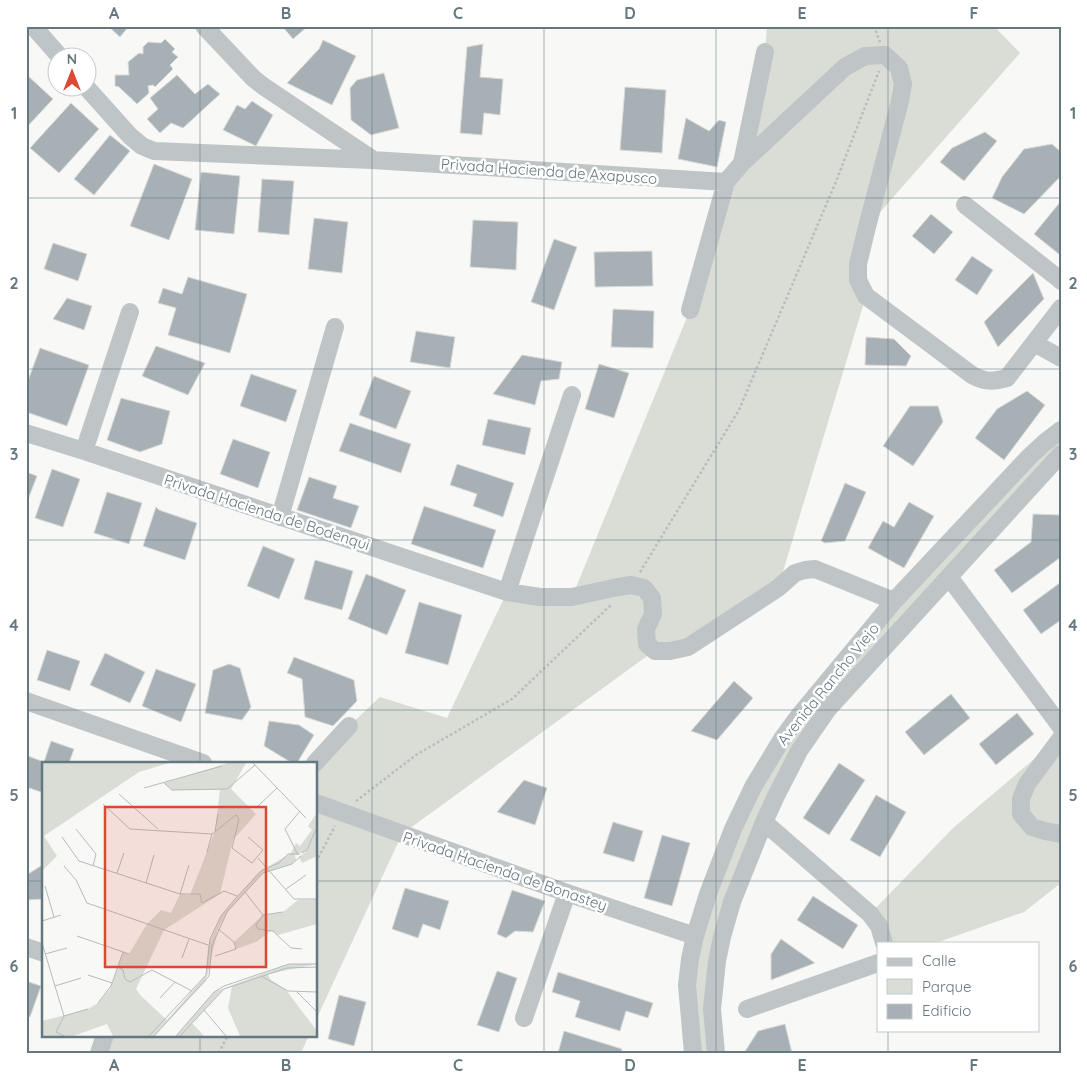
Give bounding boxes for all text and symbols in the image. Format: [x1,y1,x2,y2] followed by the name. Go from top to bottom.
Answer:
[109,3,120,23] text: A
[281,3,291,23] text: B
[453,3,463,23] text: C
[624,3,636,23] text: D
[797,3,807,23] text: E
[970,3,979,23] text: F
[48,48,98,98] north arrow
[67,50,77,68] text: N
[11,103,17,123] text: 1
[1070,103,1076,123] text: 1
[440,154,658,188] street label: Privada Hacienda de Axapusco
[9,273,19,293] text: 2
[1068,273,1078,293] text: 2
[10,444,18,464] text: 3
[1069,444,1077,464] text: 3
[162,470,372,554] street label: Privada Hacienda de Bodenqui
[9,615,19,635] text: 4
[1068,615,1078,635] text: 4
[773,619,883,749] street label: Avenida Rancho Viejo
[42,762,318,1036] inset map
[9,785,19,805] text: 5
[1068,785,1078,805] text: 5
[400,827,610,915] street label: Privada Hacienda de Bonastey
[877,942,1040,1032] legend
[922,951,956,970] text: Calle
[10,956,19,976] text: 6
[1069,956,1078,976] text: 6
[922,977,972,996] text: Parque
[922,1001,971,1020] text: Edificio
[109,1055,120,1075] text: A
[281,1055,291,1075] text: B
[453,1055,463,1075] text: C
[624,1055,636,1075] text: D
[797,1055,807,1075] text: E
[970,1055,979,1075] text: F

